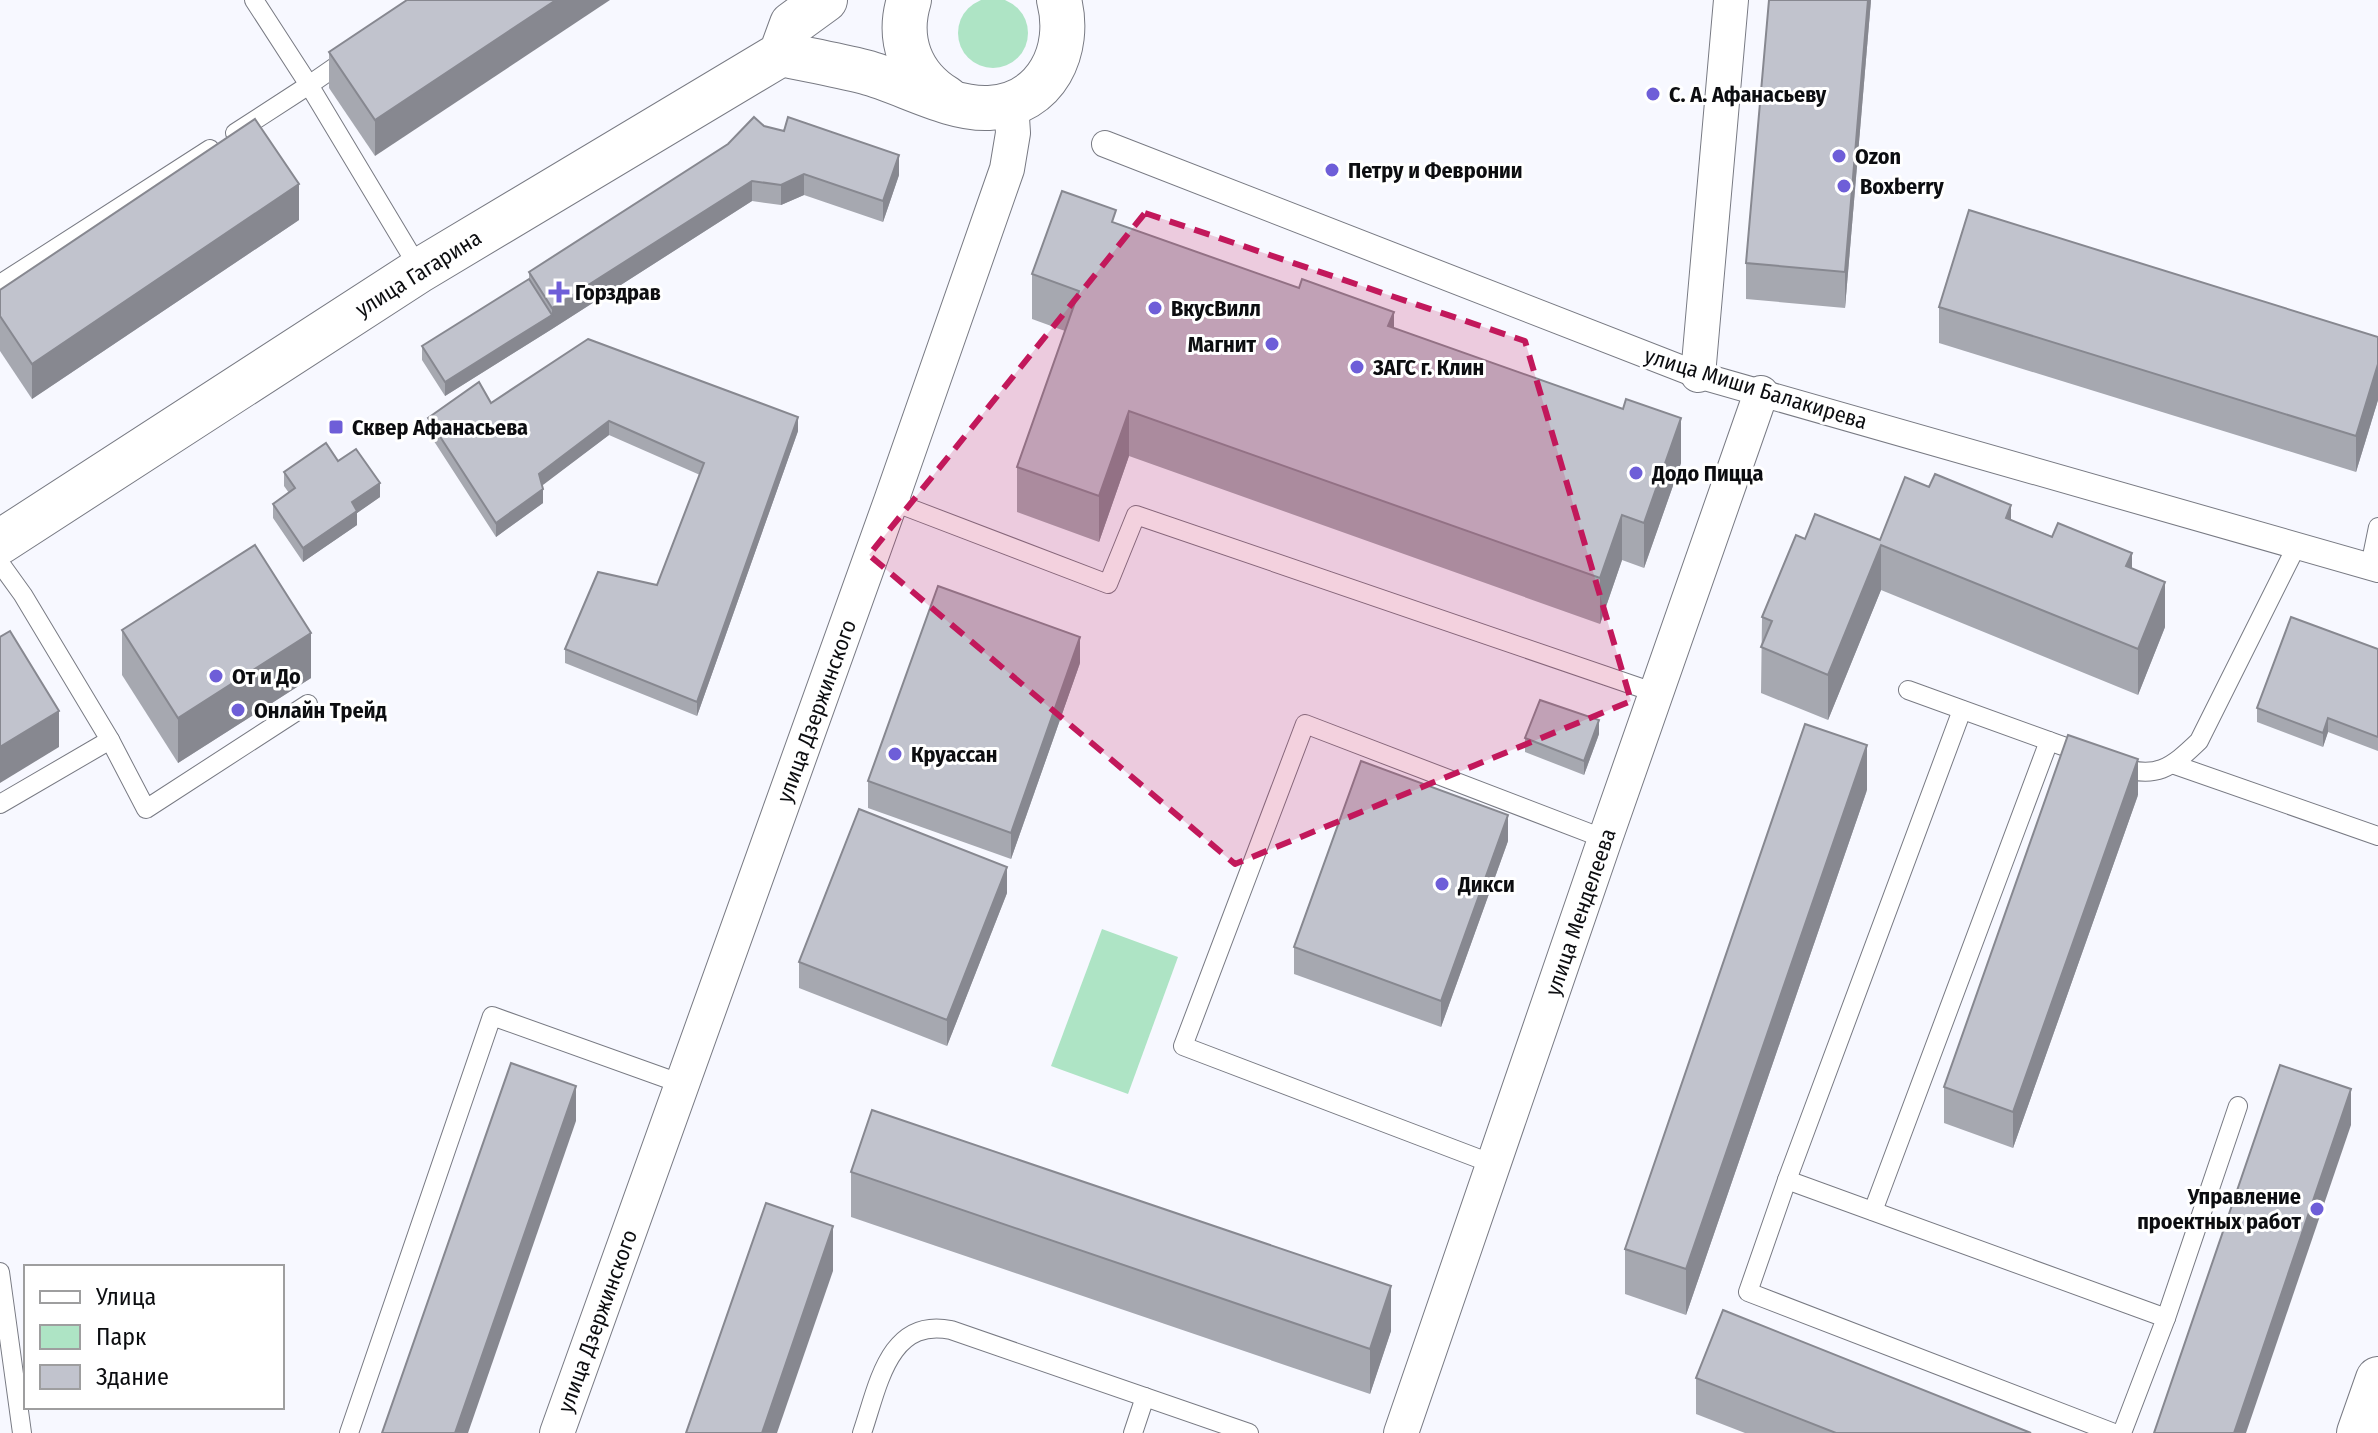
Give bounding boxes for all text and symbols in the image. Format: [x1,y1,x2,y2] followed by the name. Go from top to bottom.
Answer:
[1669,81,1827,108] place label: С. А. Афанасьеву
[1644,85,1662,103] marker: С. А. Афанасьеву
[1855,143,1901,170] place label: Ozon
[1830,147,1848,165] marker: Ozon
[1348,157,1523,184] place label: Петру и Февронии
[1323,161,1341,179] marker: Петру и Февронии
[1860,173,1944,200] place label: Boxberry
[1835,177,1853,195] marker: Boxberry
[350,224,486,323] street label: улица Гагарина
[575,279,661,306] place label: Горздрав
[550,283,568,301] marker: Горздрав
[1171,295,1261,322] place label: ВкусВилл
[1146,299,1164,317] marker: ВкусВилл
[1188,331,1257,358] place label: Магнит
[1263,335,1281,353] marker: Магнит
[1641,342,1870,435] street label: улица Миши Балакирева
[1372,354,1484,381] place label: ЗАГС г. Клин
[1348,358,1366,376] marker: ЗАГС г. Клин
[352,414,528,441] place label: Сквер Афанасьева
[327,418,345,436] marker: Сквер Афанасьева
[1651,460,1763,487] place label: Додо Пицца
[1627,464,1645,482] marker: Додо Пицца
[771,616,862,806] street label: улица Дзержинского
[232,663,301,690] place label: От и До
[207,667,225,685] marker: От и До
[254,697,387,724] place label: Онлайн Трейд
[229,701,247,719] marker: Онлайн Трейд
[911,741,997,768] place label: Круассан
[886,745,904,763] marker: Круассан
[1539,825,1622,999] street label: улица Менделеева
[1457,871,1515,898] place label: Дикси
[1433,875,1451,893] marker: Дикси
[2137,1183,2302,1235] place label: Управление проектных работ
[2308,1200,2326,1218] marker: Управление проектных работ
[552,1226,643,1416] street label: улица Дзержинского
[24,1265,284,1409] legend
[95,1283,156,1311] text: Улица
[96,1323,147,1351] text: Парк
[96,1363,169,1391] text: Здание

